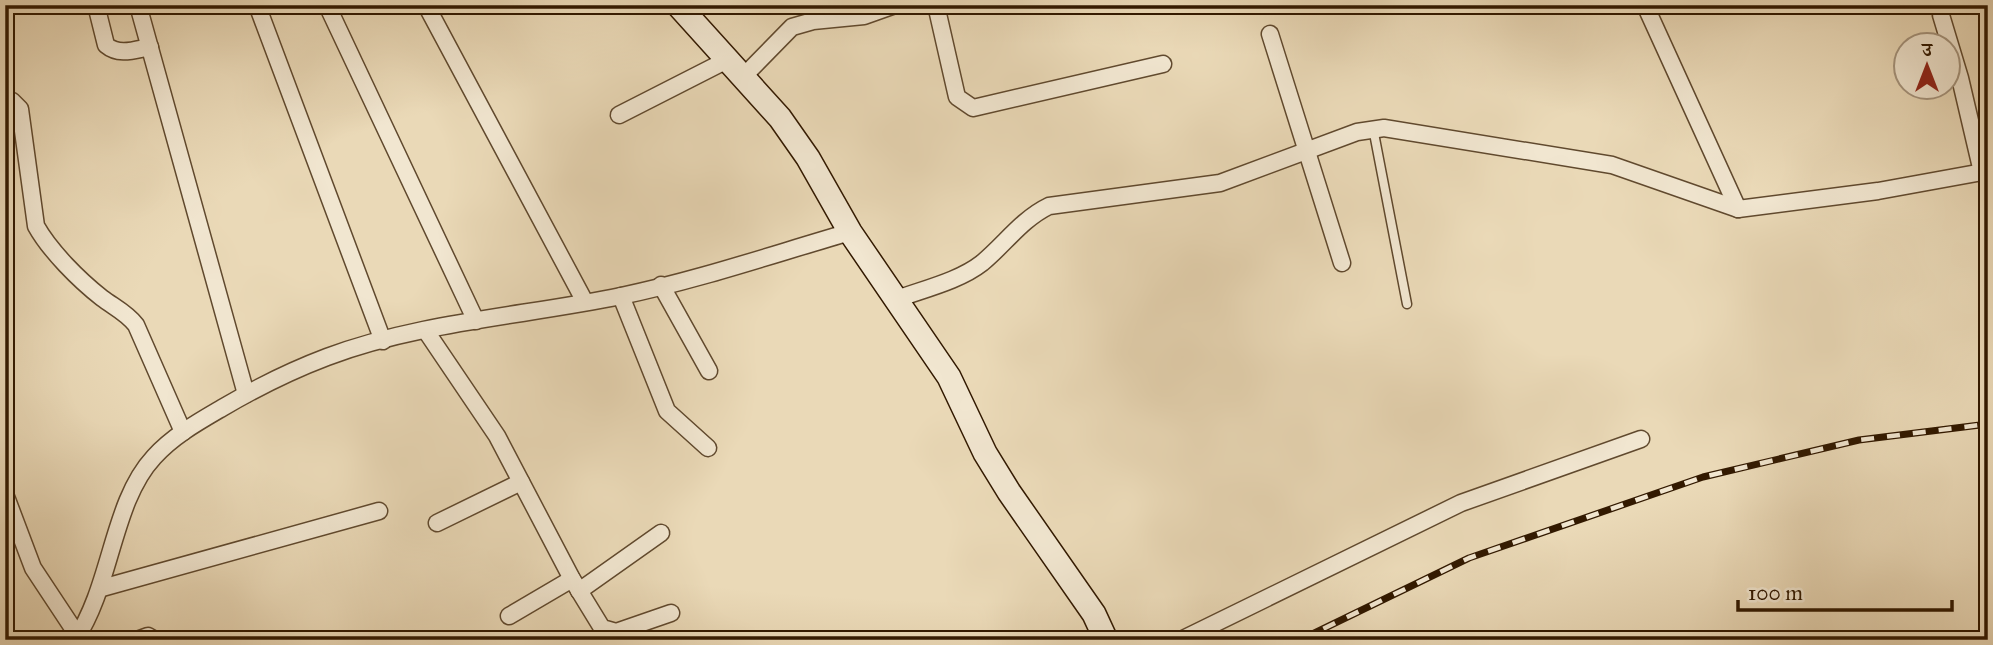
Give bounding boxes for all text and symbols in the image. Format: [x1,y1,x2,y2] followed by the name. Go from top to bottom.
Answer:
[1892,32,1962,102] north arrow
[1920,38,1933,61] text: उ
[1738,568,1951,612] scale bar
[1748,580,1803,606] text: 100 m

